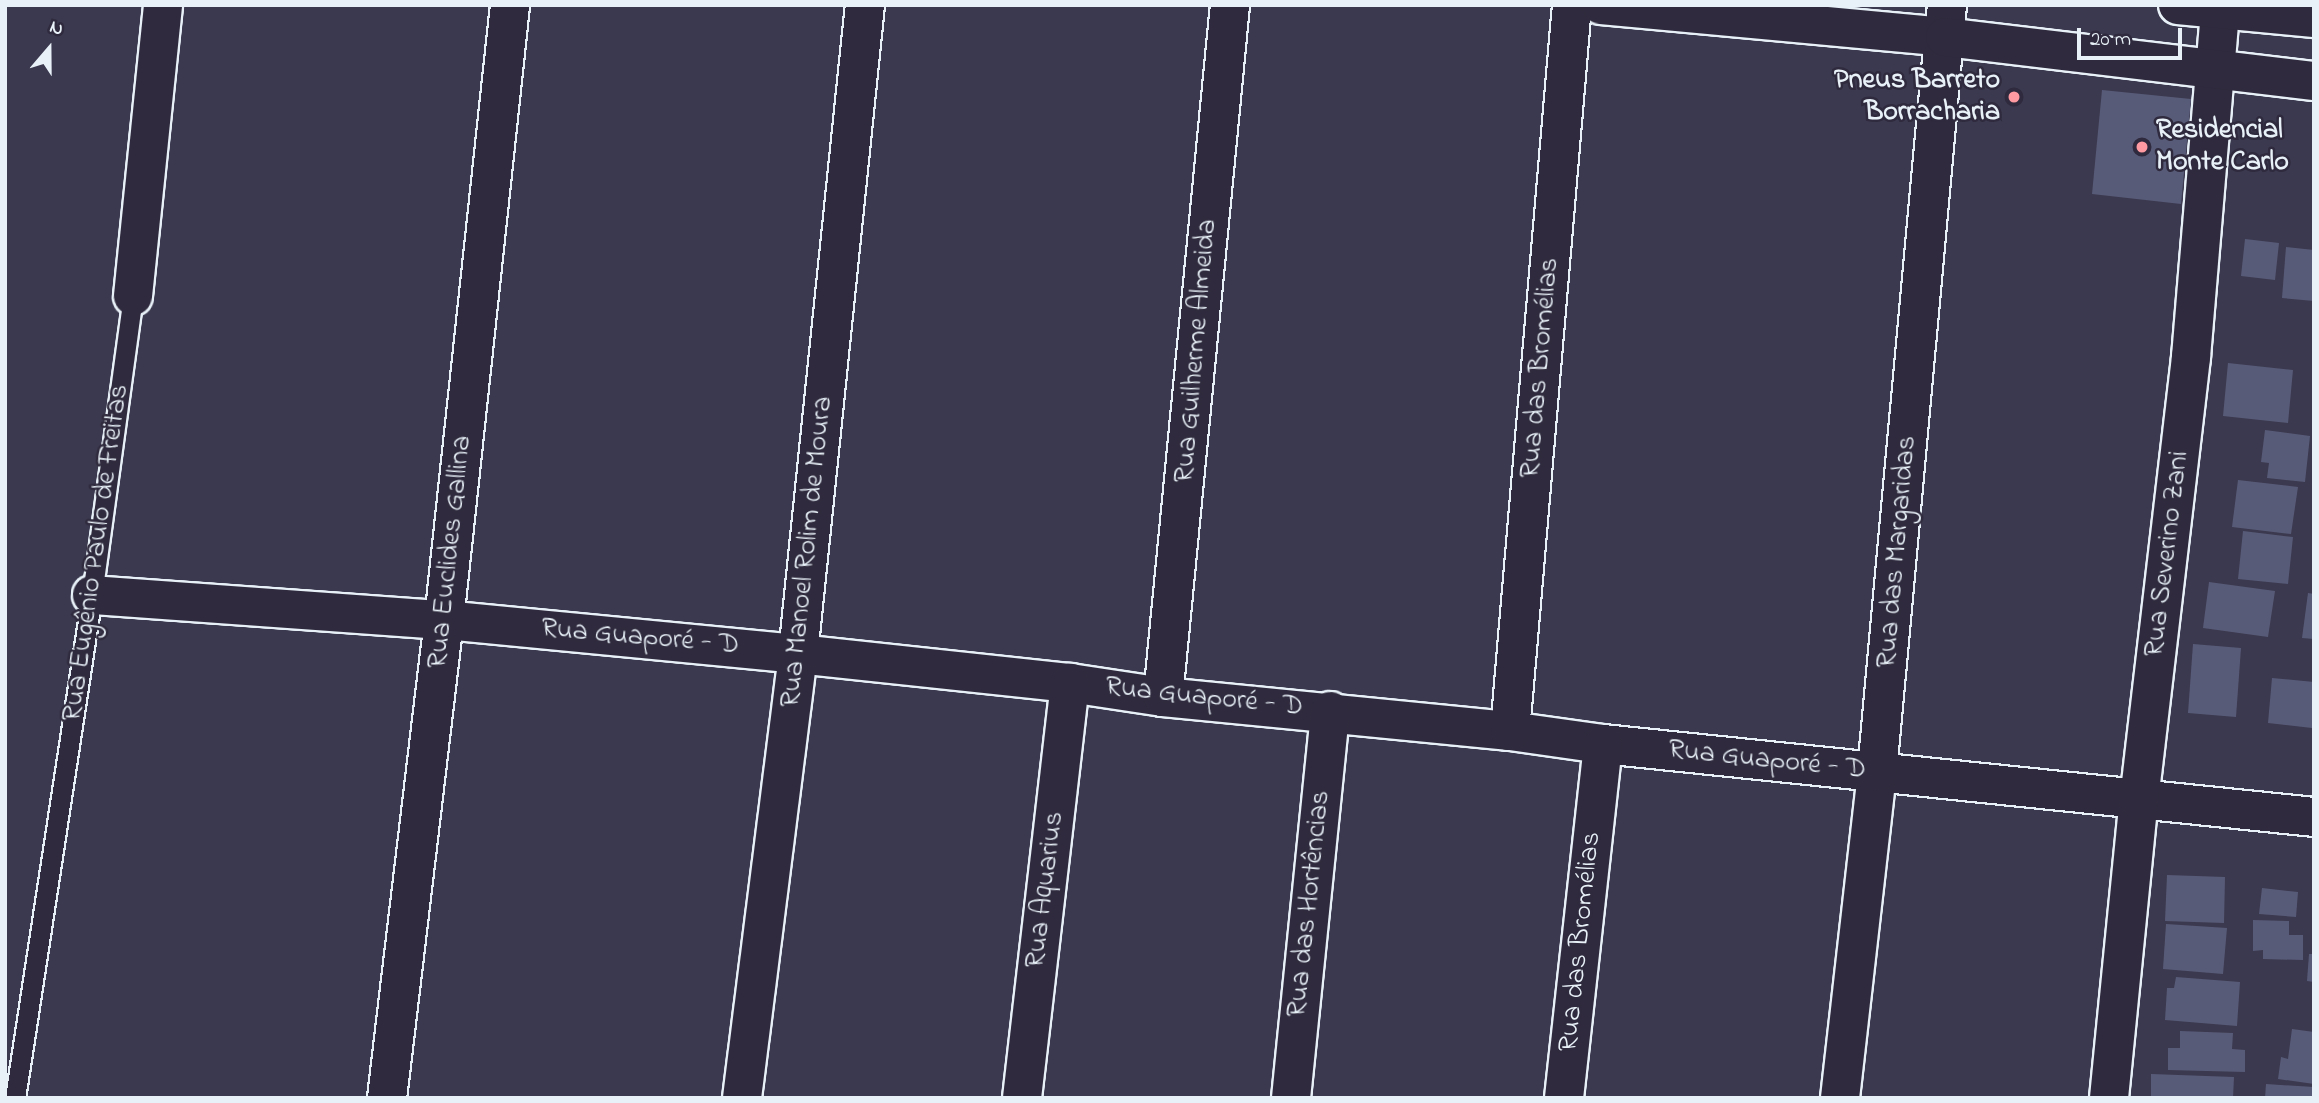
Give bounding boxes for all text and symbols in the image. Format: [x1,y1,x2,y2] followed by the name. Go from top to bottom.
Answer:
[14,14,84,84] north arrow
[46,14,67,44] text: N
[2081,14,2186,58] scale bar
[2090,25,2131,55] text: 20 m
[1834,64,2000,130] place label: Pneus Barreto Borracharia
[2006,89,2022,105] marker: Pneus Barreto Borracharia
[2156,114,2289,180] place label: Residencial Monte Carlo
[2134,139,2150,155] marker: Residencial Monte Carlo
[1169,218,1225,484] street label: Rua Guilherme Almeida
[1515,256,1567,480] street label: Rua das Bromélias
[57,382,137,724] street label: Rua Eugênio Paulo de Freitas
[775,395,841,709] street label: Rua Manoel Rolim de Moura
[422,434,480,670] street label: Rua Euclides Gallina
[1871,434,1925,670] street label: Rua das Margaridas
[2139,449,2197,659] street label: Rua Severino Zani
[540,613,740,663] street label: Rua Guaporé - D
[1104,671,1304,725] street label: Rua Guaporé - D
[1667,734,1867,788] street label: Rua Guaporé - D
[1281,789,1339,1019] street label: Rua das Hortências
[1020,810,1072,970] street label: Rua Aquarius
[1553,830,1609,1054] street label: Rua das Bromélias

